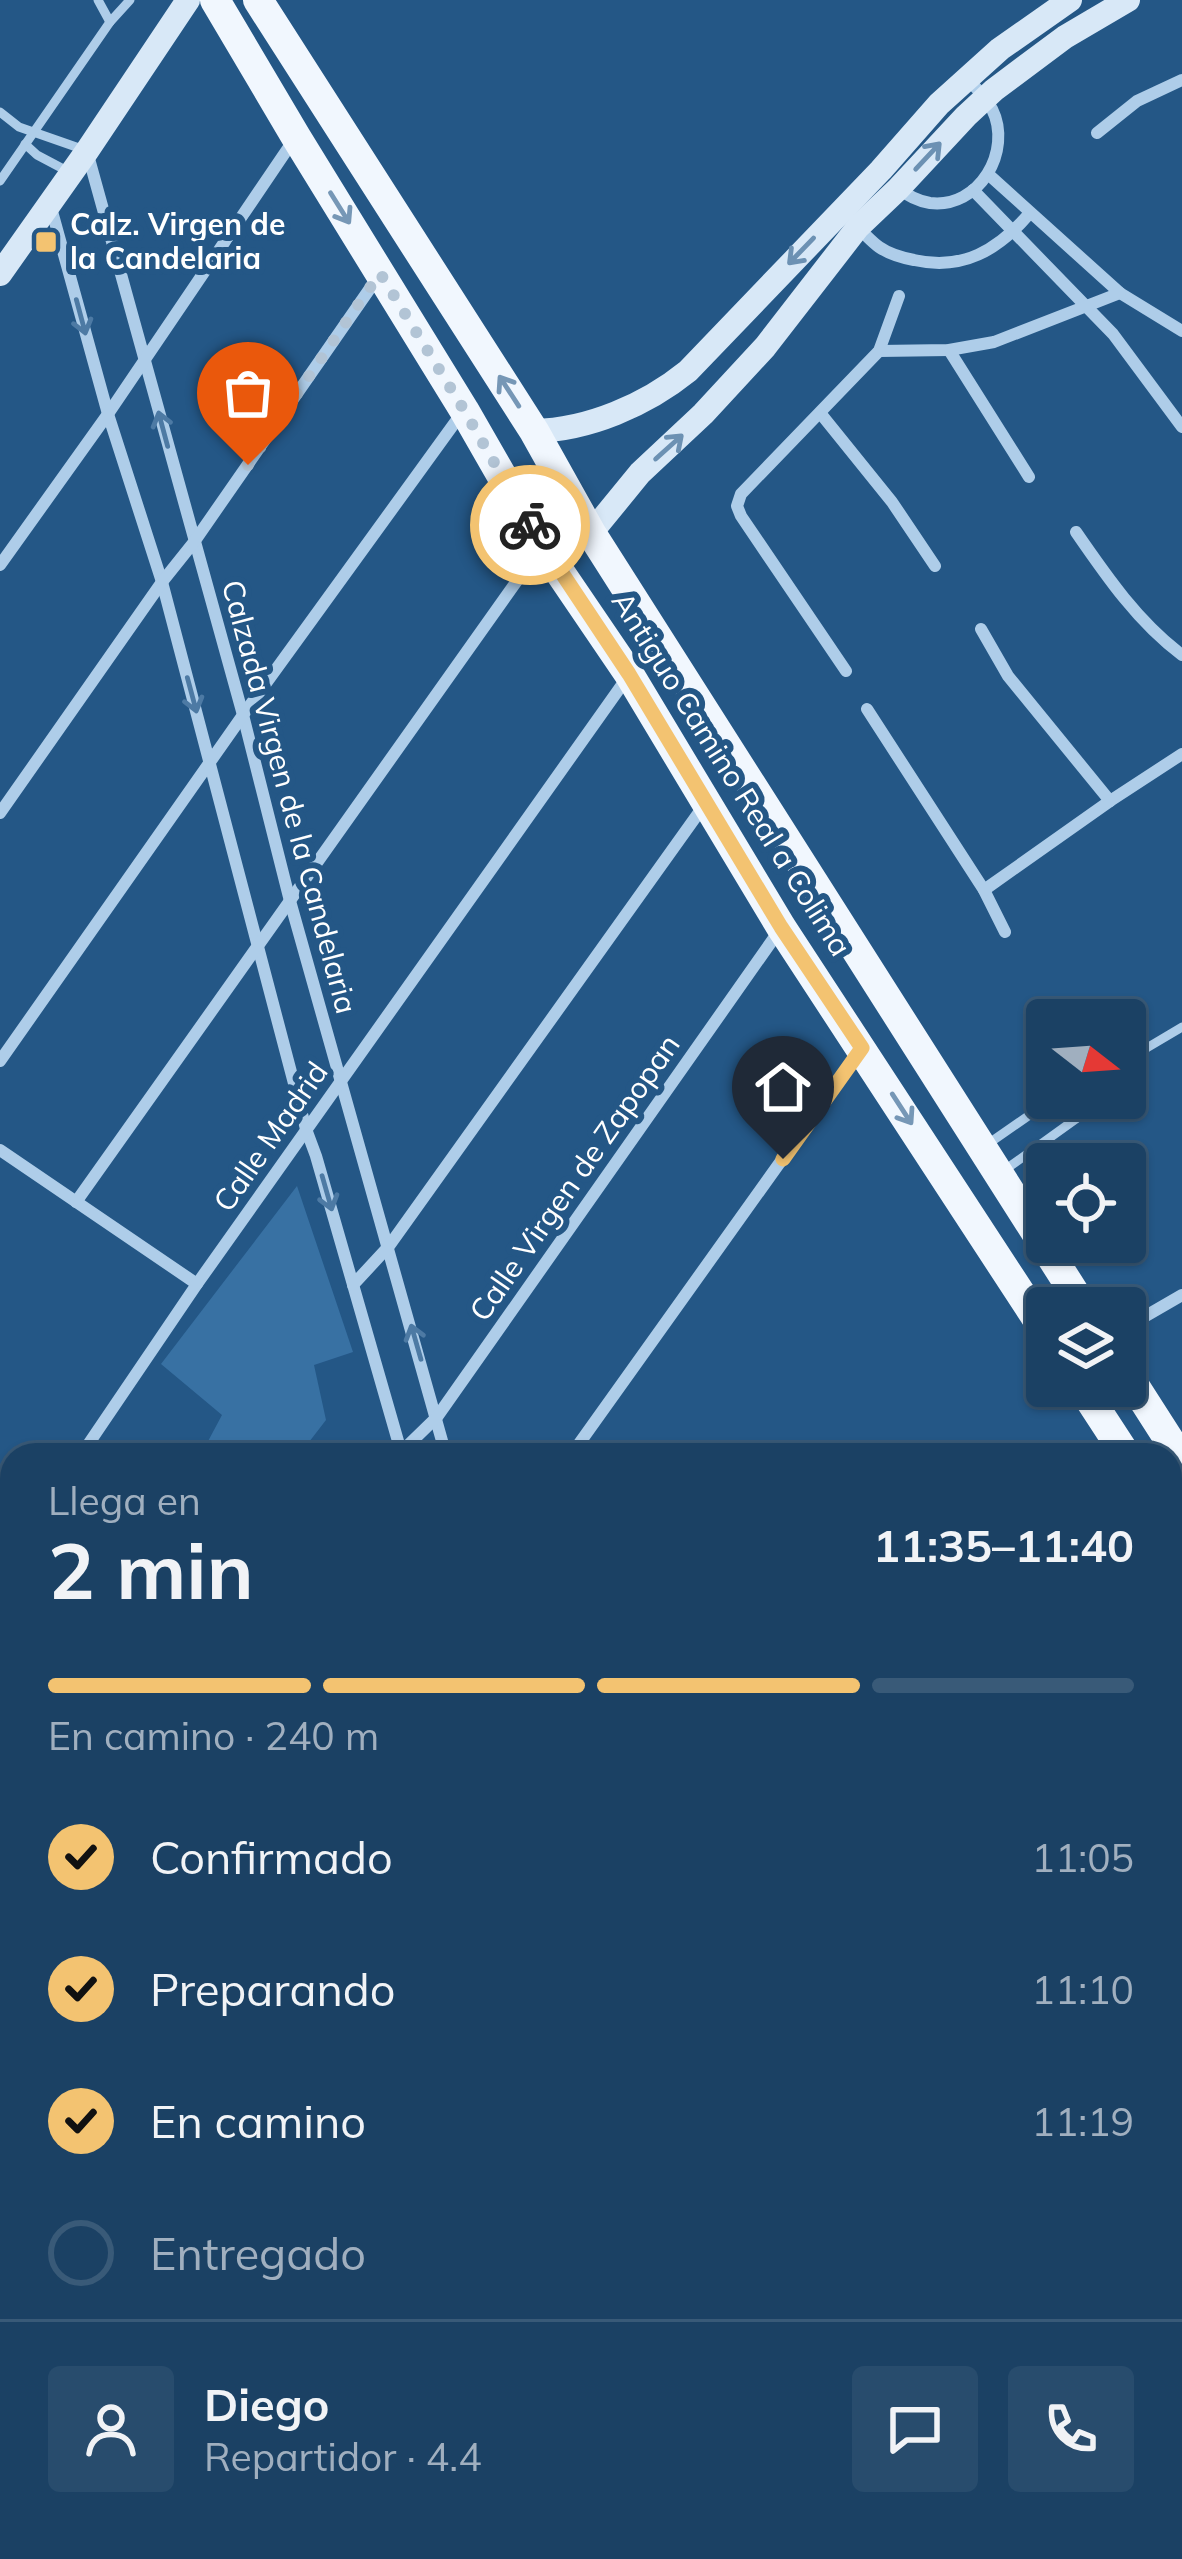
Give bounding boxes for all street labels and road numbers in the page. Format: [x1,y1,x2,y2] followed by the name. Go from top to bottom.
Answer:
[214,576,366,1018] street label: Calzada Virgen de la Candelaria
[604,584,860,963] street label: Antiguo Camino Real a Colima
[461,1027,688,1328] street label: Calle Virgen de Zapopan
[205,1054,336,1219] street label: Calle Madrid

